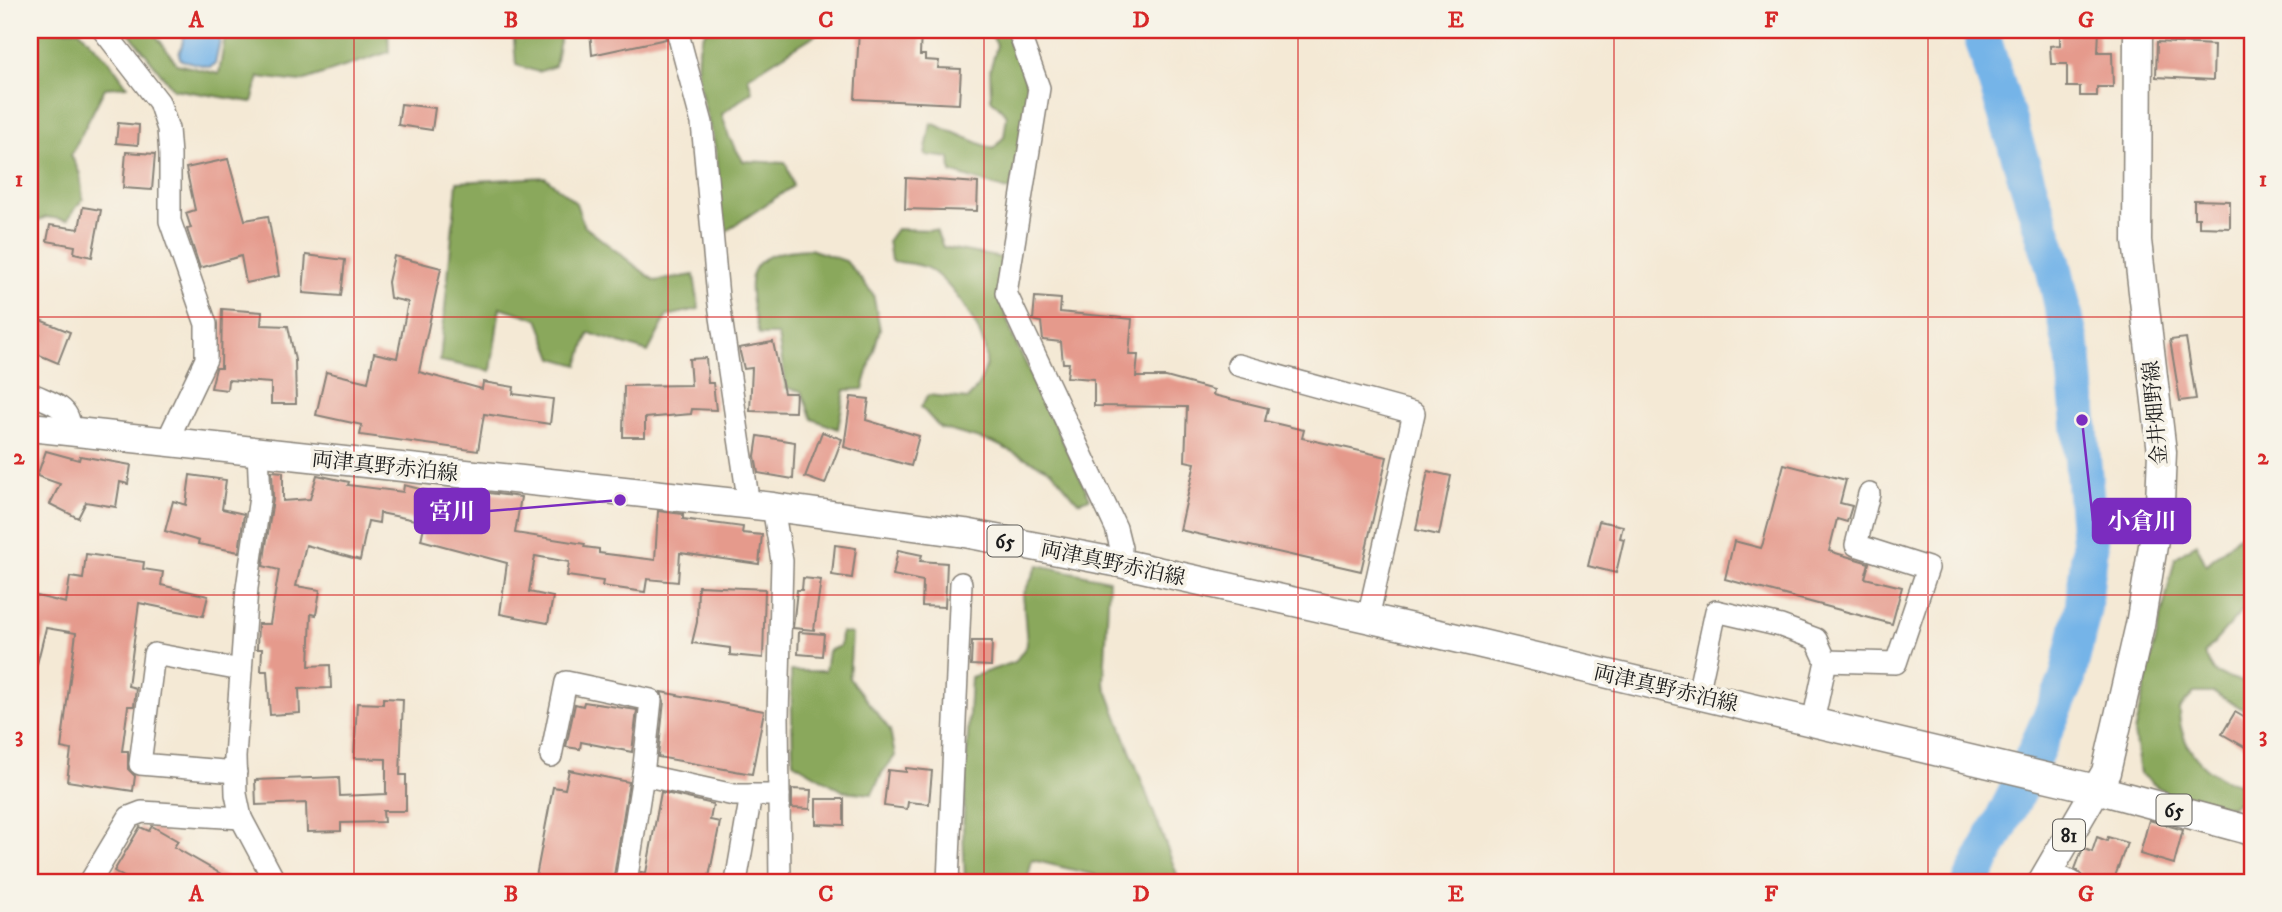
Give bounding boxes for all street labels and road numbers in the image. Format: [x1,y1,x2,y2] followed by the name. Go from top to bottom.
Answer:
[2138,359,2174,466] street label: 金井畑野線
[310,446,459,488] street label: 両津真野赤泊線
[988,526,1023,556] road number: 65
[1038,536,1187,592] street label: 両津真野赤泊線
[1591,660,1740,718] street label: 両津真野赤泊線
[2156,794,2192,825] road number: 65
[2053,820,2085,850] road number: 81

